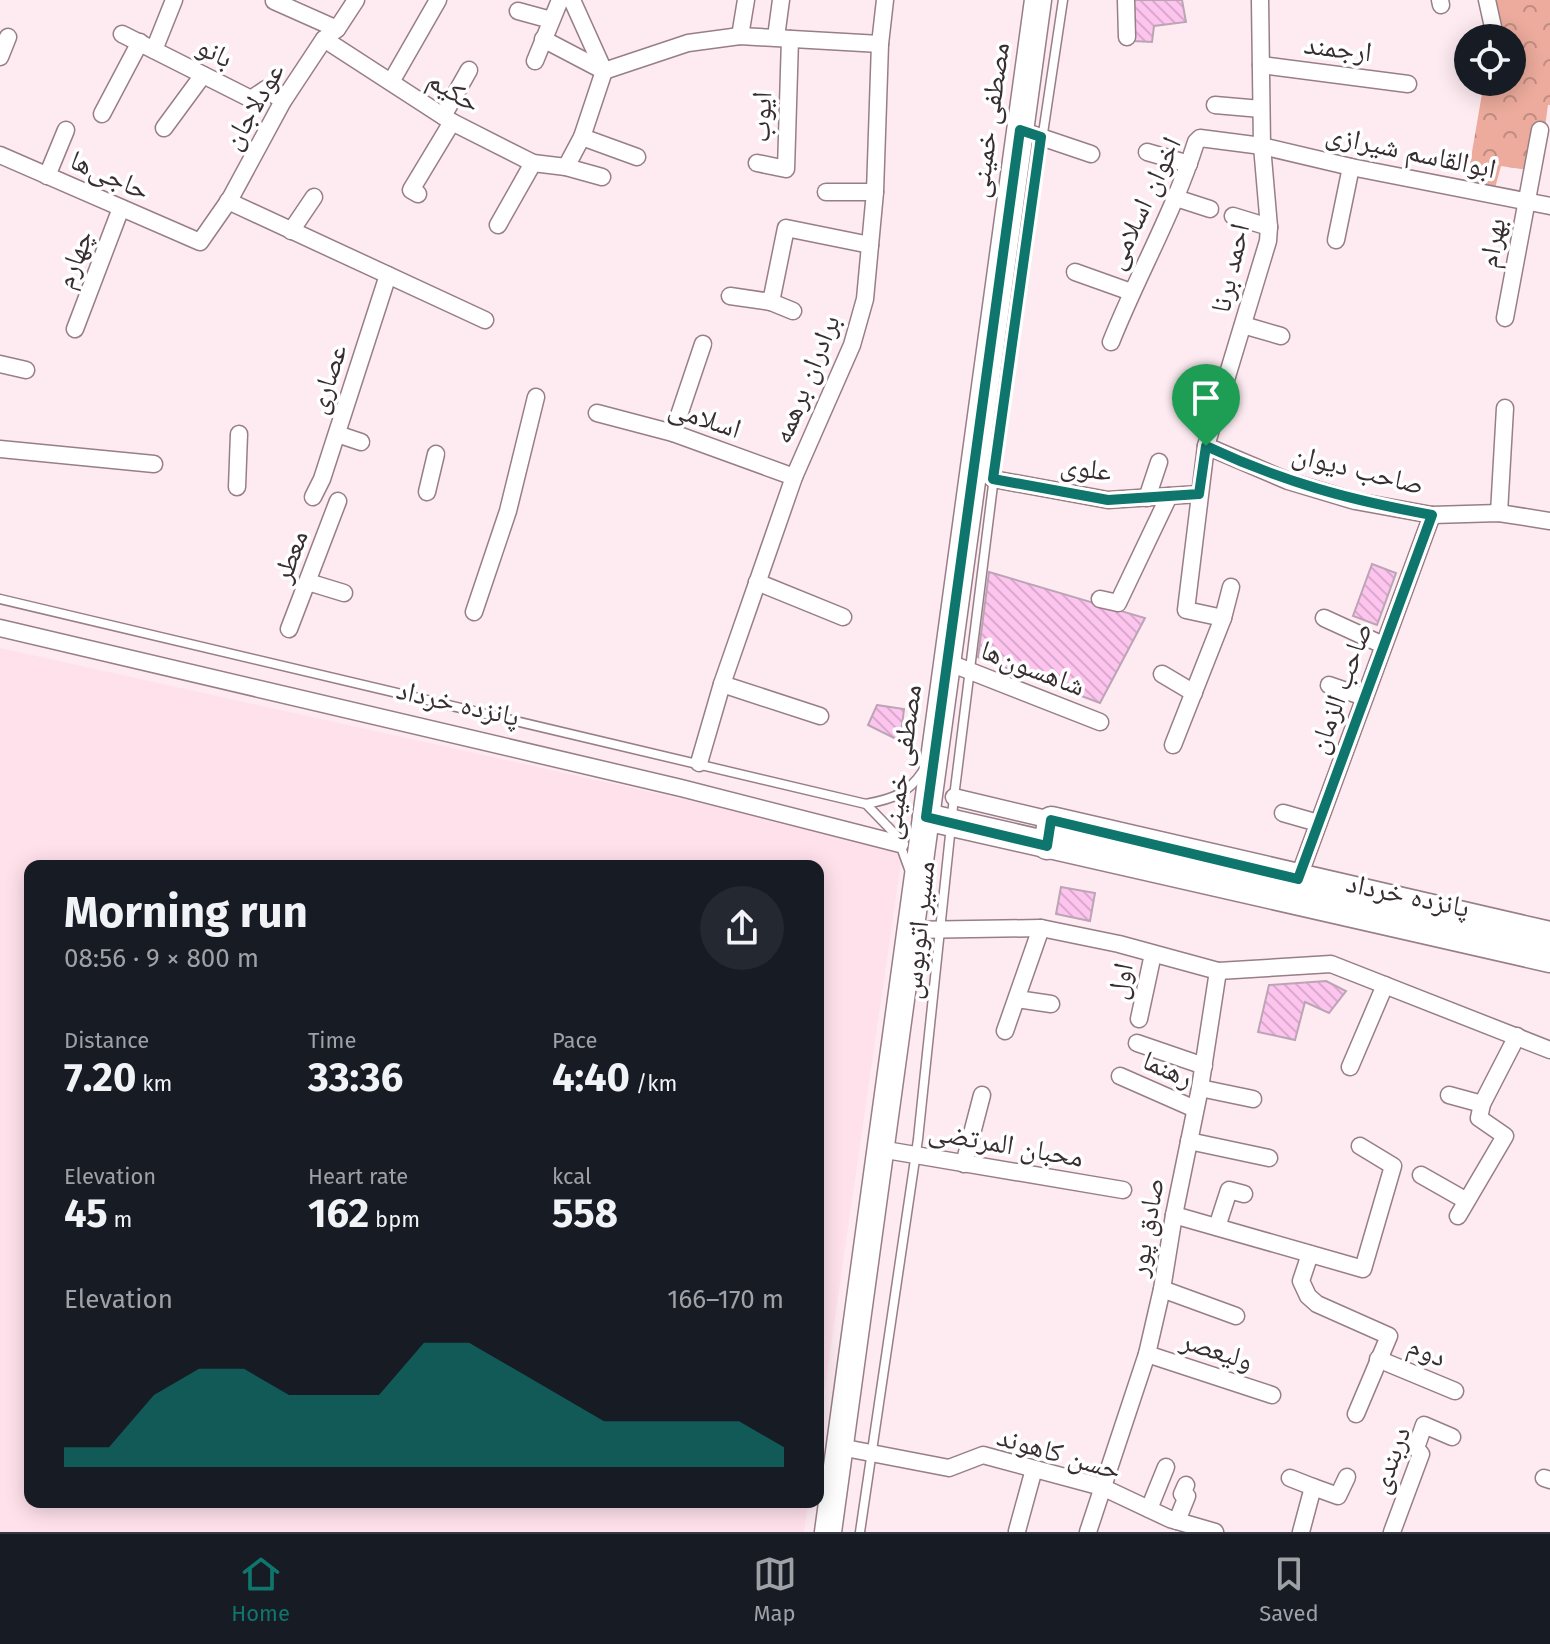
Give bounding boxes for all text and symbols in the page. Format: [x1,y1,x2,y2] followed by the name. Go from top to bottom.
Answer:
[1454,24,1526,96] map controls
[1454,24,1526,96] button: locate
[1302,27,1374,69] street label: ارجمند
[192,29,238,75] street label: بانو
[962,40,1017,200] street label: مصطفی خمینی
[215,57,291,155] street label: عودلاجان
[421,63,486,121] street label: حکیم
[744,91,778,143] street label: ایوب
[1322,117,1499,187] street label: ابوالقاسم شیرازی
[1098,132,1189,275] street label: اخوان اسلامی
[65,143,155,208] street label: حاجی‌ها
[1471,215,1515,271] street label: بهرام
[1204,220,1256,316] street label: احمد برنا
[48,225,102,294] street label: چهارم
[765,310,847,448] street label: برادران برهمه
[300,340,354,418] street label: عصاری
[1172,364,1240,446] pin
[1184,376,1228,420] icon: arrive
[664,391,745,446] street label: اسلامی
[1289,437,1427,501] street label: صاحب دیوان
[1058,448,1114,488] street label: علوی
[265,525,315,588] street label: معطر
[1301,618,1379,758] street label: صاحب الزمان
[976,633,1090,703] street label: شاهسون‌ها
[393,673,523,733] street label: پانزده خرداد
[874,682,929,842] street label: مصطفی خمینی
[894,859,943,1001] street label: مسیر اتوبوس
[1343,866,1473,924] street label: پانزده خرداد
[64,886,308,939] text: Morning run
[700,886,784,970] button: share
[64,943,259,974] text: 08:56 · 9 × 800 m
[1100,960,1140,1002] street label: اول
[64,1027,149,1054] text: Distance
[308,1027,356,1054] text: Time
[552,1027,598,1054] text: Pace
[1138,1043,1198,1095] street label: رهنما
[64,1054,136,1102] text: 7.20
[308,1054,403,1102] text: 33:36
[552,1054,630,1102] text: 4:40
[136,1070,172,1097] text: km
[630,1070,677,1097] text: /km
[926,1114,1086,1175] street label: محبان المرتضی
[64,1163,156,1190] text: Elevation
[308,1163,408,1190] text: Heart rate
[552,1163,592,1190] text: kcal
[1121,1175,1172,1280] street label: صادق پور
[64,1190,108,1238] text: 45
[308,1190,369,1238] text: 162
[552,1190,618,1238] text: 558
[108,1206,132,1233] text: m
[369,1206,420,1233] text: bpm
[64,1284,173,1315] text: Elevation
[667,1284,784,1315] text: 166–170 m
[1176,1323,1257,1377] street label: ولیعصر
[1402,1329,1451,1375] street label: دوم
[993,1420,1125,1487] street label: حسن کاهوند
[1363,1422,1417,1498] street label: دربندی
[231,1552,290,1627] tab: Home
[753,1552,797,1627] tab: Map
[1259,1552,1319,1627] tab: Saved

